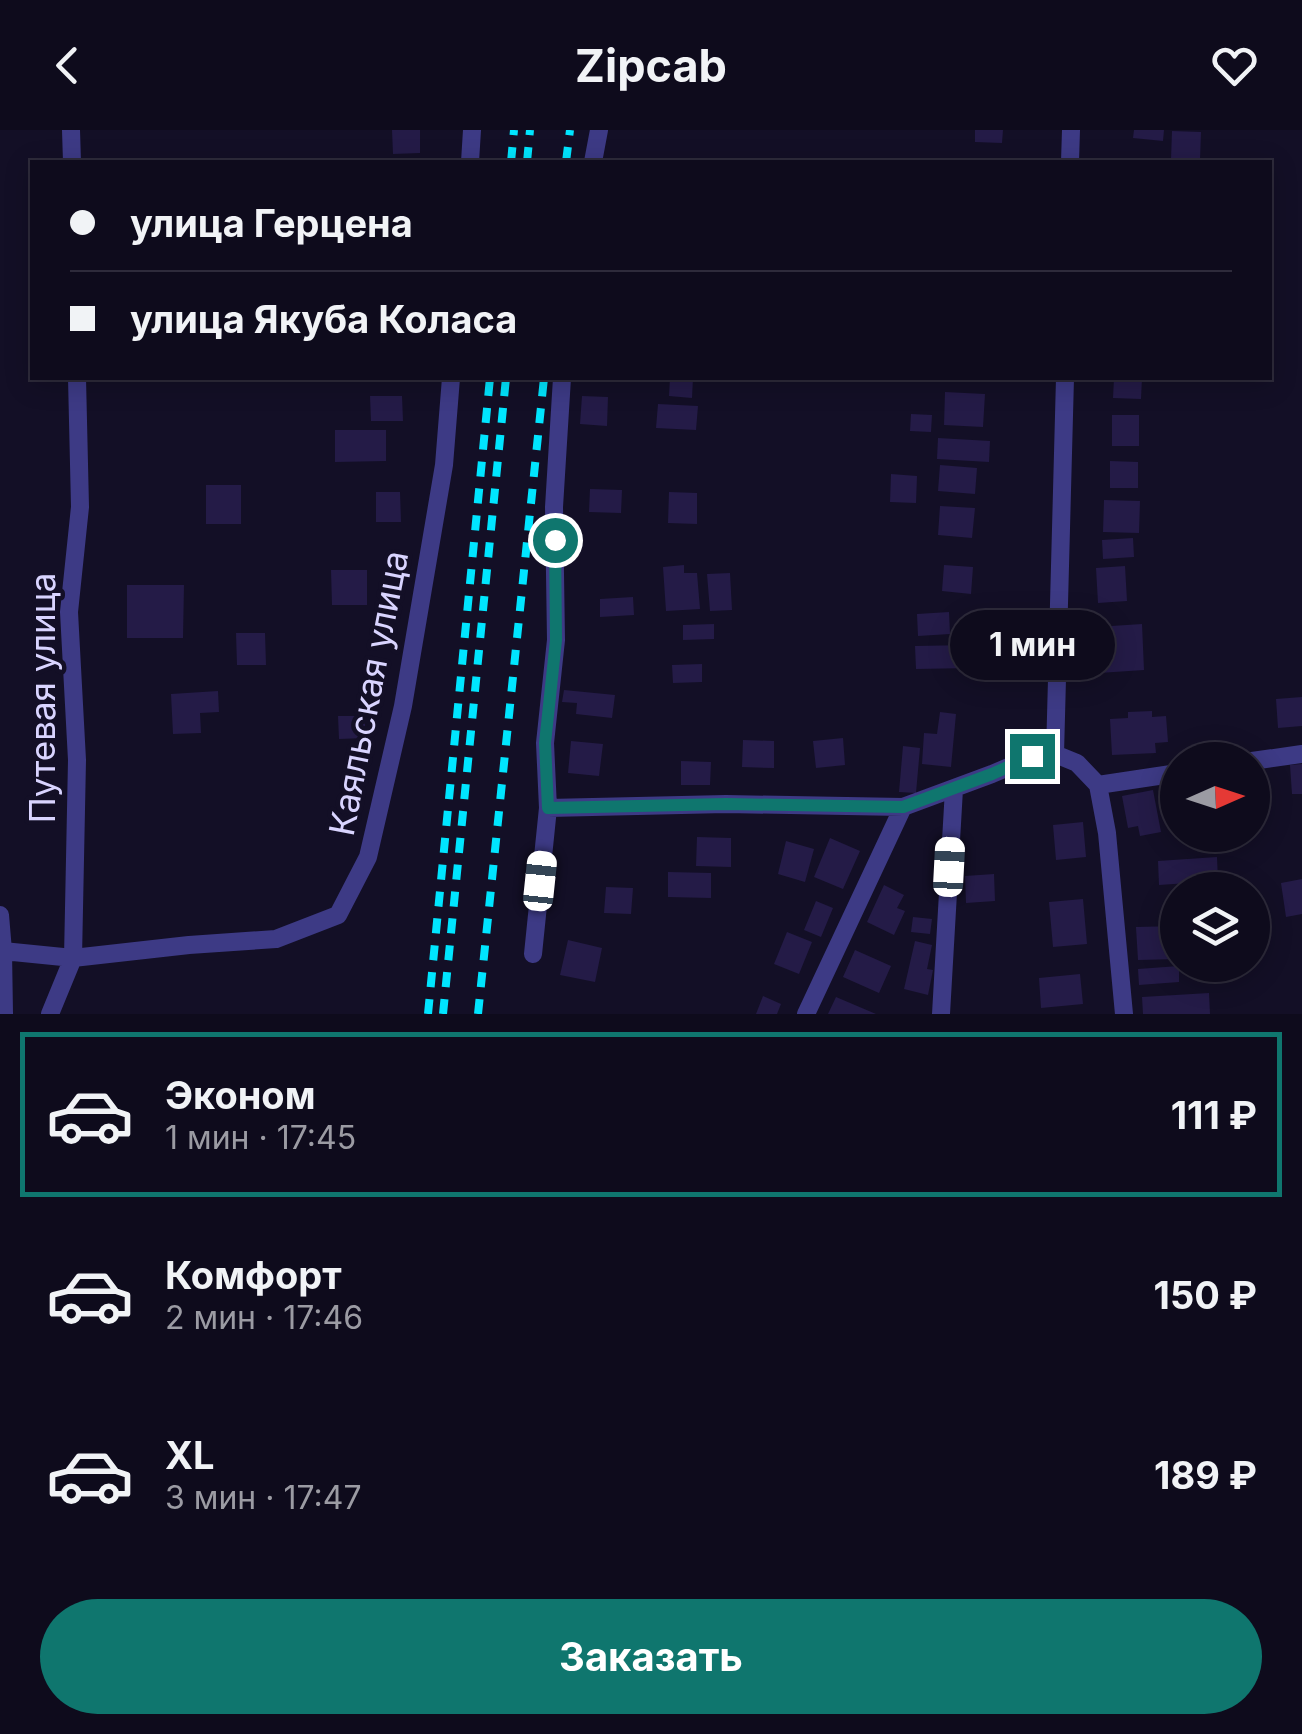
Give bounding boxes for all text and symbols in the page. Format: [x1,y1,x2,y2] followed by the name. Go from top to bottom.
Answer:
[40,38,95,93] icon: back
[575,38,727,93] text: Zipcab
[1207,38,1262,93] icon: heart
[130,200,413,246] text: улица Герцена
[130,296,517,342] text: улица Якуба Коласа
[533,518,578,563] route start
[320,547,416,839] street label: Каяльская улица
[21,573,63,823] street label: Путевая улица
[950,611,1114,681] callout: 1 мин
[989,625,1076,664] text: 1 мин
[1010,734,1055,779] route end
[1160,742,1270,852] north arrow
[1160,742,1270,982] map controls
[932,836,966,898] car
[522,850,558,912] car
[1160,872,1270,982] button: layers
[45,1070,135,1160] icon: car
[165,1072,316,1118] text: Эконом
[1171,1092,1257,1138] text: 111 ₽
[165,1118,356,1157] text: 1 мин · 17:45
[45,1250,135,1340] icon: car
[165,1252,342,1298] text: Комфорт
[1154,1272,1257,1318] text: 150 ₽
[165,1298,363,1337] text: 2 мин · 17:46
[45,1430,135,1520] icon: car
[165,1432,215,1478] text: XL
[1154,1452,1257,1498] text: 189 ₽
[165,1478,362,1517] text: 3 мин · 17:47
[40,1599,1262,1714] button: Заказать

